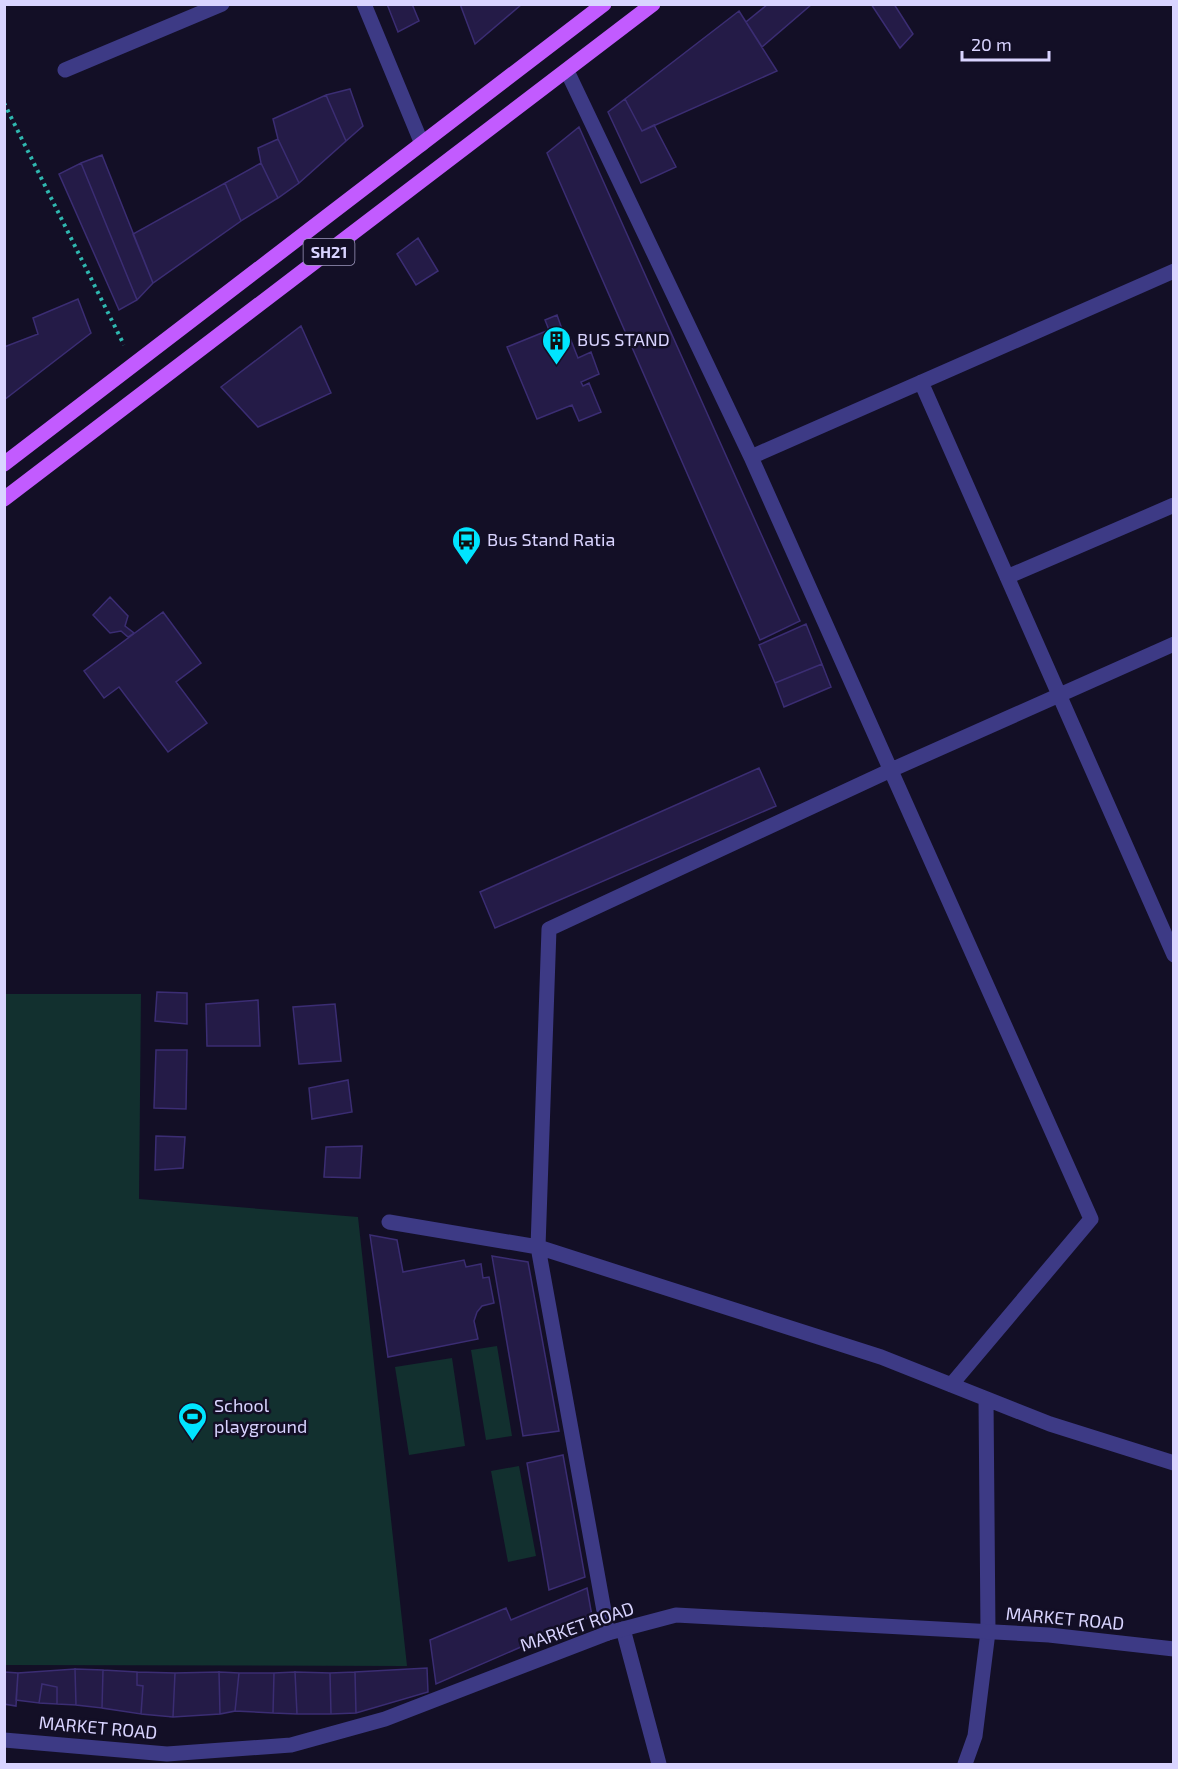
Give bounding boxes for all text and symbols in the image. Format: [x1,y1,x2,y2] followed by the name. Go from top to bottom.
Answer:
[962,24,1049,62] scale bar
[971,33,1012,55] text: 20 m
[304,239,354,265] road number: SH21
[540,324,572,366] building icon: BUS STAND
[577,328,670,350] place label: BUS STAND
[450,524,482,566] bus stop icon: Bus Stand Ratia
[487,528,615,550] place label: Bus Stand Ratia
[214,1394,307,1437] place label: School playground
[177,1400,209,1442] sports icon: School playground
[517,1596,637,1656] street label: MARKET ROAD
[1005,1602,1125,1634] street label: MARKET ROAD
[38,1711,158,1743] street label: MARKET ROAD

